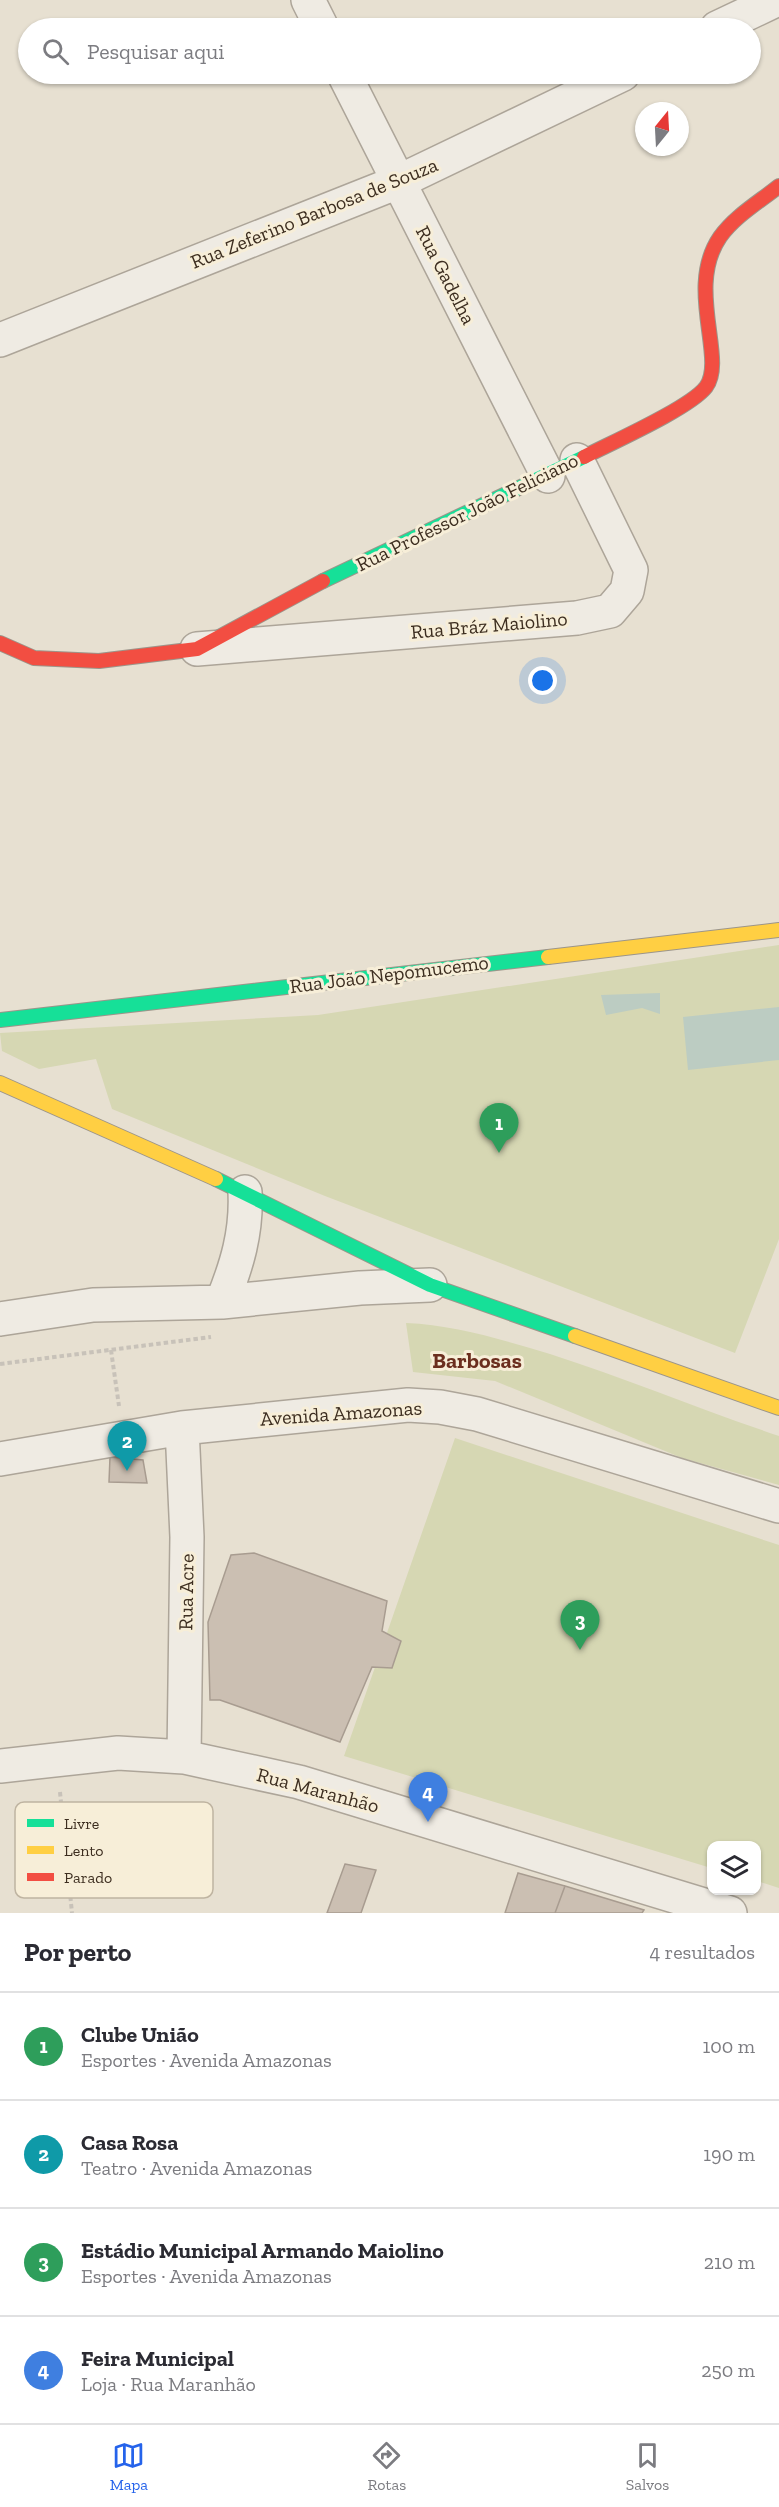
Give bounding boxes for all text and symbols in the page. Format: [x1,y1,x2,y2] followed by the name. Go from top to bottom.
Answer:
[18,18,761,84] search box
[39,35,72,68] icon: search
[87,38,224,65] text: Pesquisar aqui
[635,102,689,156] north arrow
[187,152,441,274] street label: Rua Zeferino Barbosa de Souza
[411,222,481,329] street label: Rua Gadelha
[352,448,582,576] street label: Rua Professor João Feliciano
[410,606,568,644] street label: Rua Bráz Maiolino
[528,666,557,695] your location
[288,950,490,998] street label: Rua João Nepomucemo
[480,1104,518,1153] pin: 1
[432,1347,522,1374] district label: Barbosas
[259,1395,423,1431] street label: Avenida Amazonas
[108,1422,146,1471] pin: 2
[173,1553,199,1631] street label: Rua Acre
[560,1600,600,1650] pin: 3
[254,1762,382,1818] street label: Rua Maranhão
[408,1772,448,1822] pin: 4
[15,1802,213,1898] legend
[64,1814,99,1833] text: Livre
[64,1841,104,1860] text: Lento
[707,1841,761,1895] map controls
[707,1841,761,1895] button: layers
[64,1868,112,1887] text: Parado
[24,1936,131,1968] text: Por perto
[650,1940,755,1964] text: 4 resultados
[81,2021,199,2048] text: Clube União
[39,2034,48,2058] text: 1
[702,2034,755,2058] text: 100 m
[81,2048,332,2072] text: Esportes · Avenida Amazonas
[81,2129,178,2156] text: Casa Rosa
[38,2142,49,2166] text: 2
[703,2142,755,2166] text: 190 m
[81,2156,312,2180] text: Teatro · Avenida Amazonas
[81,2237,444,2264] text: Estádio Municipal Armando Maiolino
[38,2250,49,2274] text: 3
[704,2250,755,2274] text: 210 m
[81,2264,332,2288] text: Esportes · Avenida Amazonas
[81,2345,234,2372] text: Feira Municipal
[38,2358,49,2382] text: 4
[701,2358,755,2382] text: 250 m
[81,2372,256,2396] text: Loja · Rua Maranhão
[110,2439,148,2494] tab: Mapa
[368,2439,406,2494] tab: Rotas
[626,2439,669,2494] tab: Salvos

